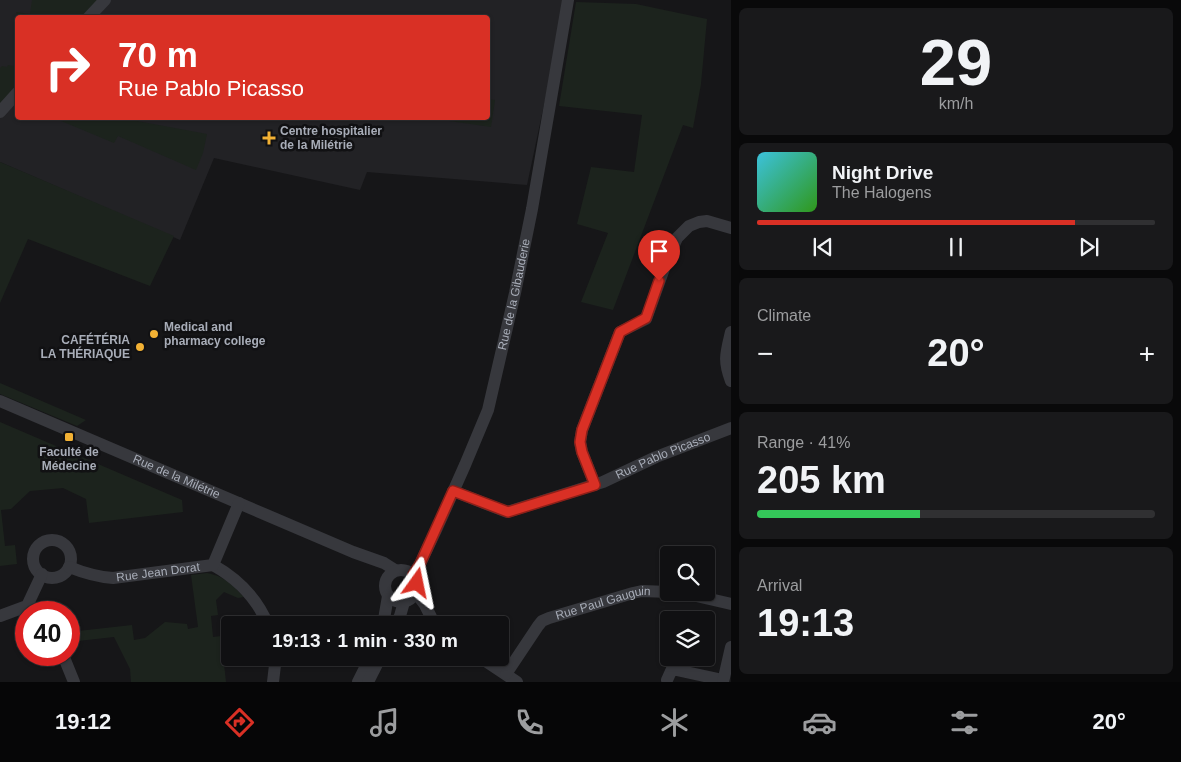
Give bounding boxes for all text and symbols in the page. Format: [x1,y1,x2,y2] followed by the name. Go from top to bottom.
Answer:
[920,26,992,99] text: 29
[35,35,100,100] icon: right
[118,35,198,74] text: 70 m
[118,76,304,101] text: Rue Pablo Picasso
[939,95,973,112] text: km/h
[280,124,382,152] place label: Centre hospitalier de la Milétrie
[262,131,276,145] marker: Centre hospitalier de la Milétrie
[832,162,933,183] text: Night Drive
[832,184,932,201] text: The Halogens
[638,230,680,281] pin
[809,233,837,261] icon: previous
[942,233,970,261] icon: pause
[1075,233,1103,261] icon: next
[495,237,533,351] street label: Rue de la Gibauderie
[645,237,673,265] icon: arrive
[757,307,811,324] text: Climate
[164,320,266,348] place label: Medical and pharmacy college
[148,328,160,340] marker: Medical and pharmacy college
[40,332,130,361] place label: CAFÉTÉRIA LA THÉRIAQUE
[927,332,985,374] text: 20°
[757,338,773,369] text: −
[1139,338,1155,369] text: +
[134,341,146,353] marker: CAFÉTÉRIA LA THÉRIAQUE
[613,430,713,482] street label: Rue Pablo Picasso
[63,431,75,443] marker: Faculté de Médecine
[757,434,850,451] text: Range · 41%
[39,445,99,473] place label: Faculté de Médecine
[131,452,223,501] street label: Rue de la Milétrie
[757,459,886,501] text: 205 km
[660,546,715,666] map controls
[660,546,715,601] button: search
[390,556,442,608] position arrow
[115,560,201,585] street label: Rue Jean Dorat
[757,577,802,594] text: Arrival
[554,584,651,623] street label: Rue Paul Gauguin
[15,601,80,666] speed limit sign: 40
[757,602,854,644] text: 19:13
[660,611,715,666] button: layers
[272,630,458,651] text: 19:13 · 1 min · 330 m
[222,705,257,740] icon: directions
[367,705,402,740] icon: music
[512,705,547,740] icon: phone
[657,705,692,740] icon: climate
[802,705,837,740] icon: car
[947,705,982,740] icon: filters
[55,709,111,734] text: 19:12
[1093,709,1126,734] text: 20°

